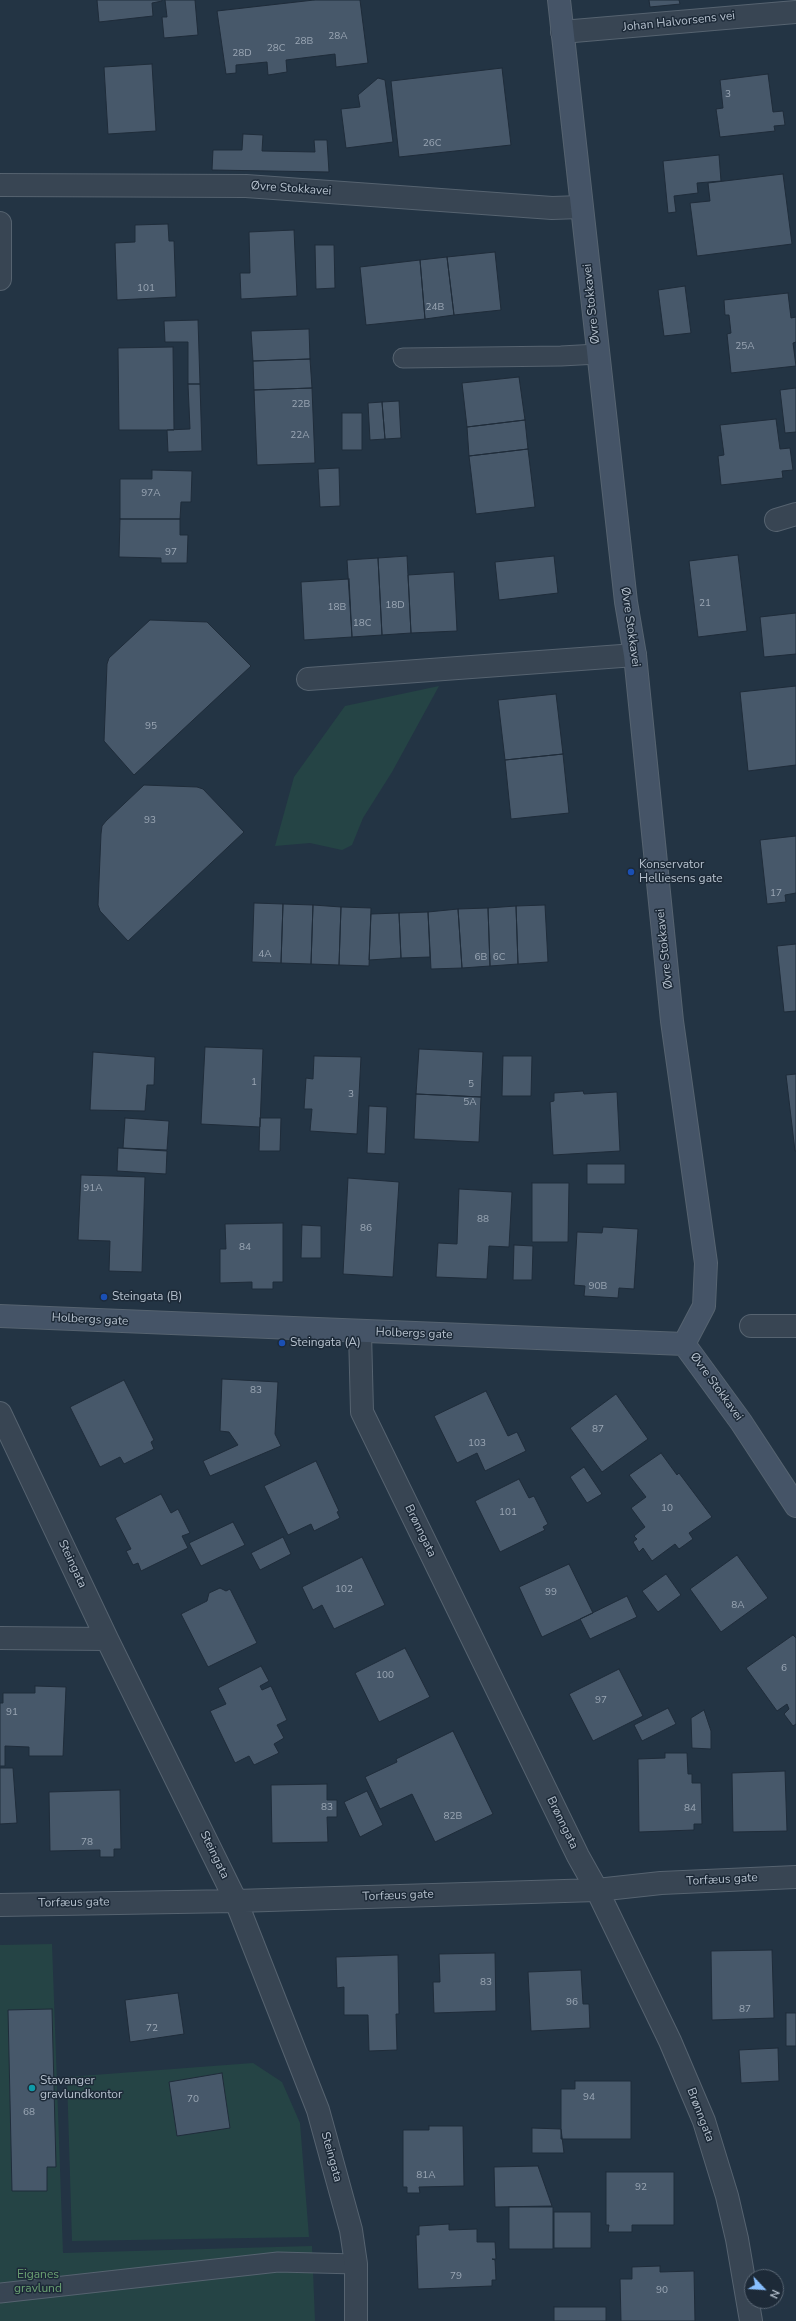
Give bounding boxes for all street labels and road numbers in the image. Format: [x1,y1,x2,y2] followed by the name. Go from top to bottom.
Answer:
[622,9,736,35] street label: Johan Halvorsens vei
[250,179,332,199] street label: Øvre Stokkavei
[581,263,603,345] street label: Øvre Stokkavei
[617,586,643,668] street label: Øvre Stokkavei
[654,908,676,990] street label: Øvre Stokkavei
[51,1311,129,1329] street label: Holbergs gate
[375,1325,453,1343] street label: Holbergs gate
[686,1350,746,1424] street label: Øvre Stokkavei
[401,1502,439,1560] street label: Brønngata
[55,1538,89,1590] street label: Steingata
[543,1794,581,1852] street label: Brønngata
[196,1829,232,1881] street label: Steingata
[686,1871,758,1889] street label: Torfæus gate
[362,1888,434,1904] street label: Torfæus gate
[38,1895,110,1911] street label: Torfæus gate
[683,2086,717,2144] street label: Brønngata
[317,2130,345,2184] street label: Steingata

